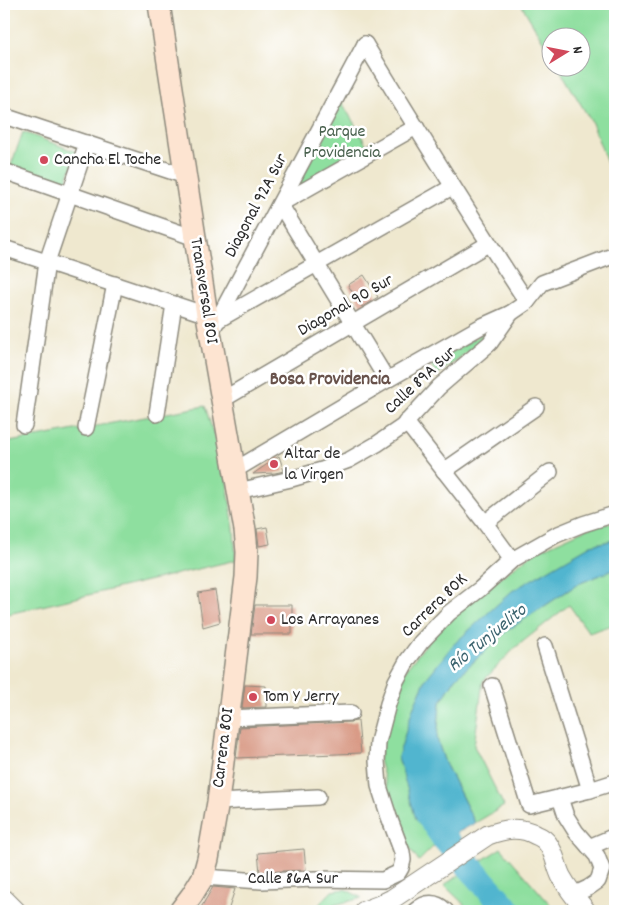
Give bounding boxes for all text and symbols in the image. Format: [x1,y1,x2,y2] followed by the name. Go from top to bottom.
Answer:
[542,28,592,78] north arrow
[566,45,587,55] text: N
[303,120,381,166] park label: Parque Providencia
[54,148,161,173] place label: Cancha El Toche
[219,149,295,262] street label: Diagonal 92A Sur
[38,154,50,166] marker: Cancha El Toche
[182,236,224,346] street label: Transversal 80I
[294,268,399,343] street label: Diagonal 90 Sur
[380,341,463,421] street label: Calle 89A Sur
[270,367,391,394] district label: Bosa Providencia
[284,442,344,488] place label: Altar de la Virgen
[268,458,280,470] marker: Altar de la Virgen
[396,568,474,644] street label: Carrera 80K
[443,598,535,679] water label: Río Tunjuelito
[281,608,379,633] place label: Los Arrayanes
[265,614,277,626] marker: Los Arrayanes
[263,685,340,710] place label: Tom Y Jerry
[247,691,259,703] marker: Tom Y Jerry
[207,706,241,789] street label: Carrera 80I
[248,867,338,892] street label: Calle 86A Sur

